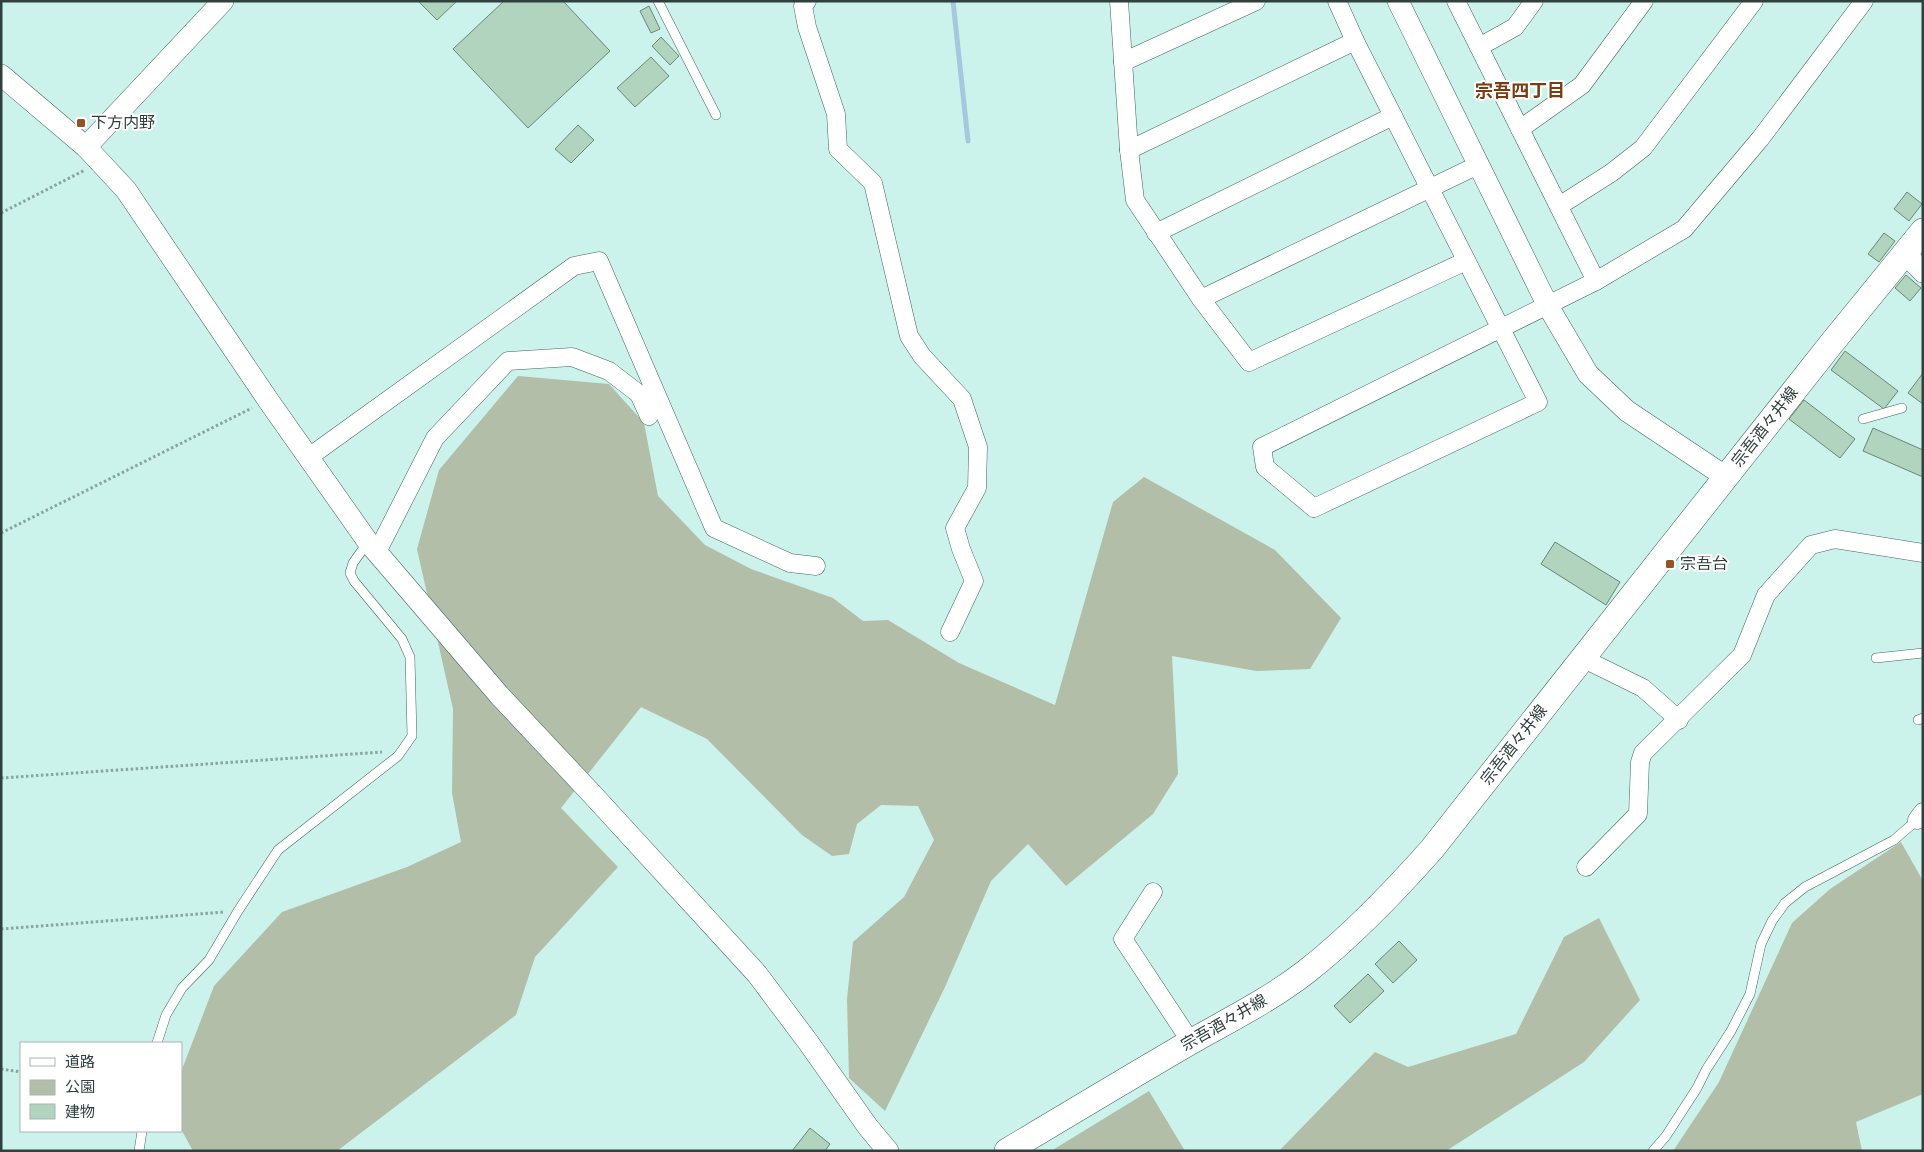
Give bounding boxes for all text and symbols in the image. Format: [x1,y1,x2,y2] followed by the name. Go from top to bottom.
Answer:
[1475,79,1565,103] district label: 宗吾四丁目
[91,112,155,134] place label: 下方内野
[75,117,87,129] marker: 下方内野
[1727,382,1803,472] street label: 宗吾酒々井線
[1680,553,1728,575] place label: 宗吾台
[1664,558,1676,570] marker: 宗吾台
[1476,700,1552,790] street label: 宗吾酒々井線
[1177,989,1271,1057] street label: 宗吾酒々井線
[20,1042,182,1132] legend
[65,1052,95,1072] text: 道路
[65,1077,95,1097] text: 公園
[65,1102,95,1122] text: 建物

